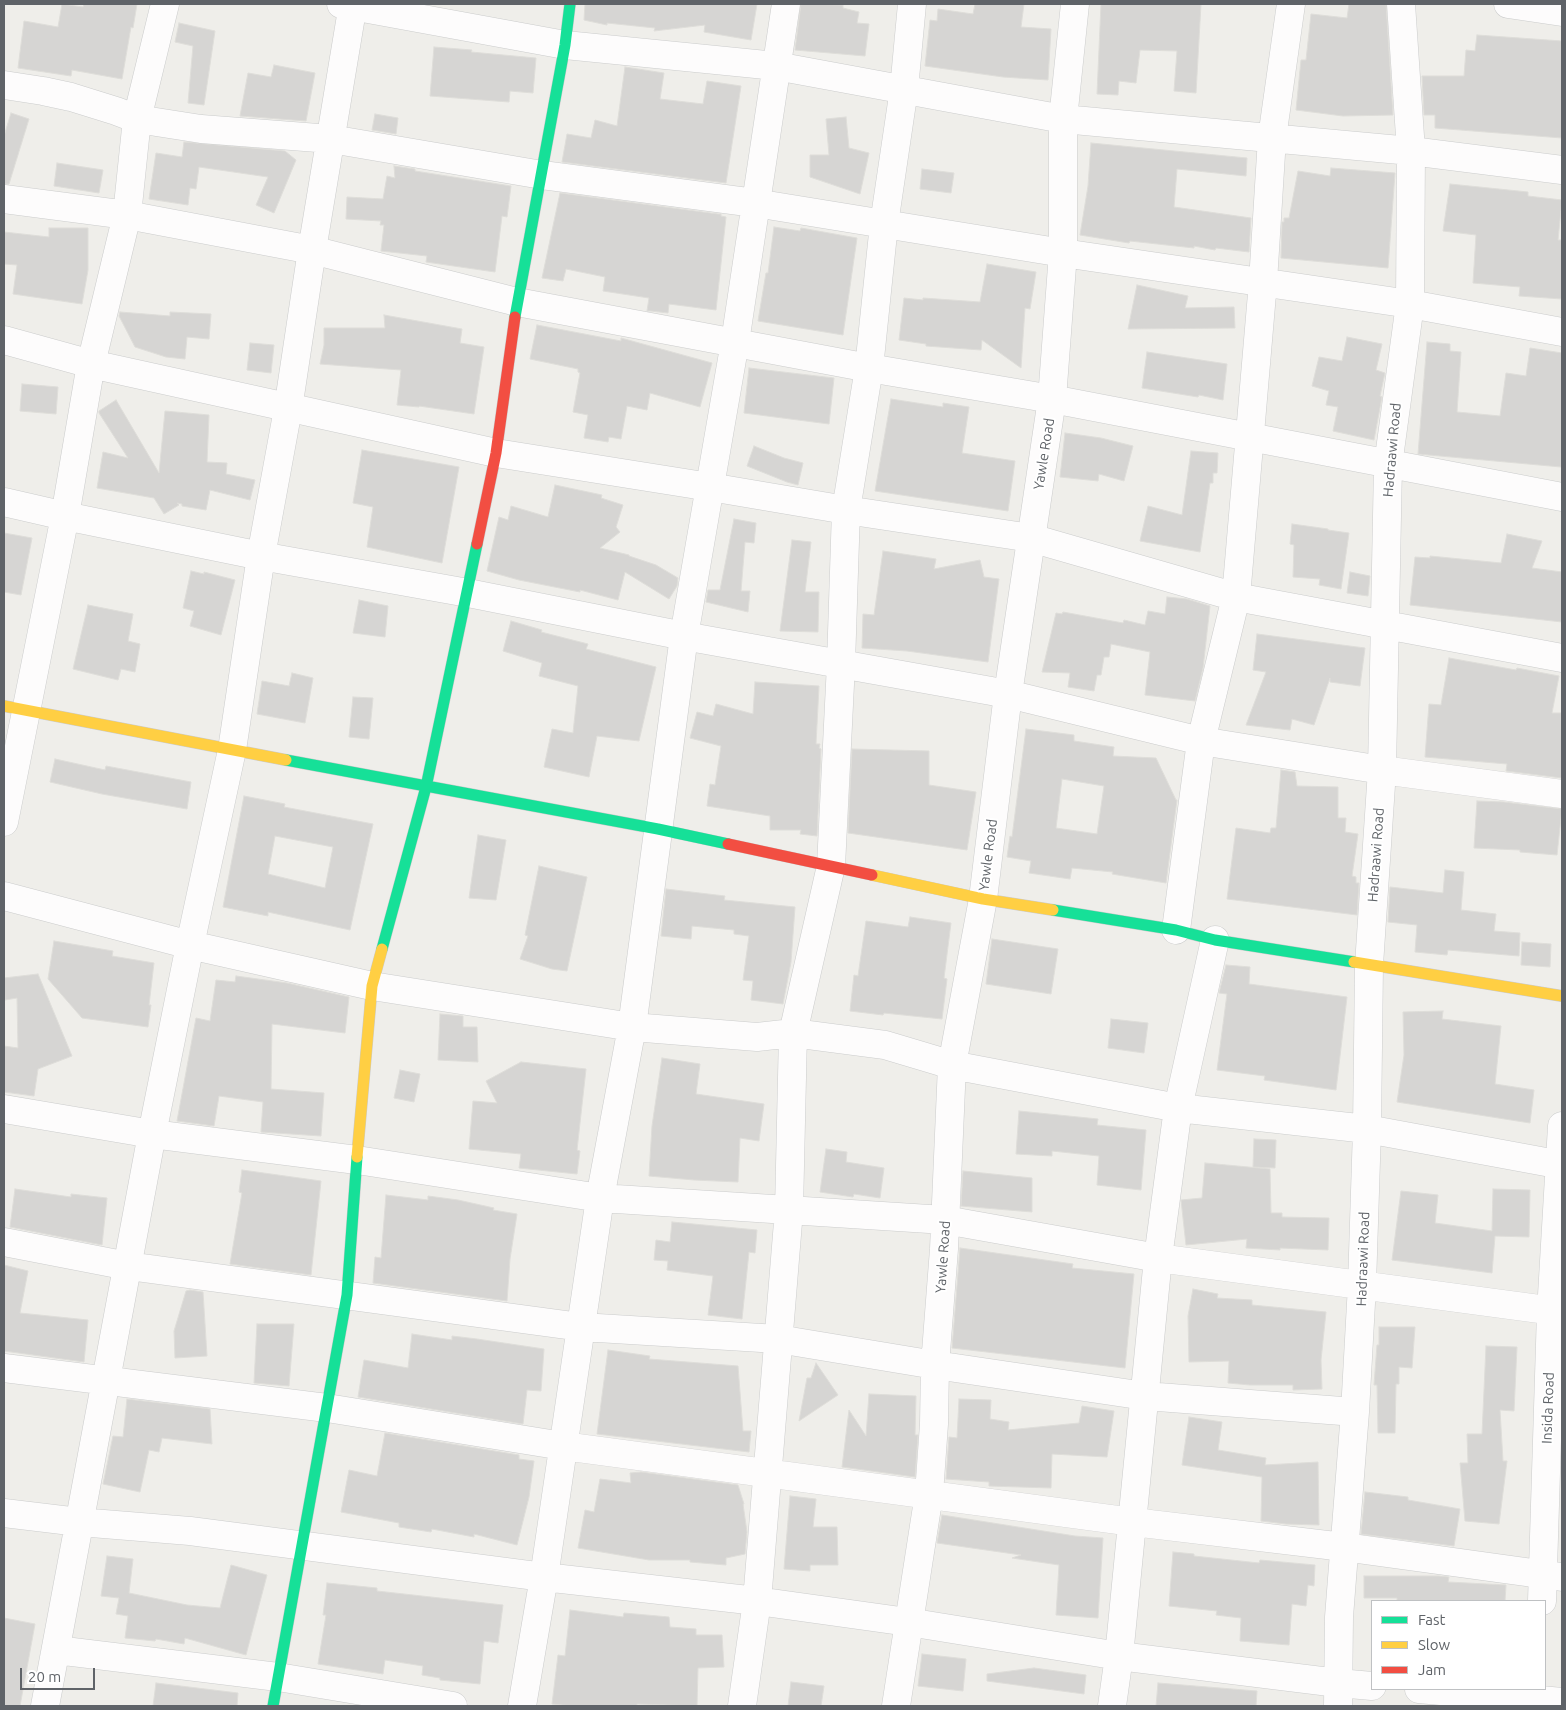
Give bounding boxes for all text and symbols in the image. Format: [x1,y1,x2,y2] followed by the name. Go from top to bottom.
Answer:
[1380,402,1404,498] street label: Hadraawi Road
[1030,417,1058,491] street label: Yawle Road
[1364,807,1388,903] street label: Hadraawi Road
[975,818,1001,892] street label: Yawle Road
[1353,1211,1373,1307] street label: Hadraawi Road
[932,1220,954,1294] street label: Yawle Road
[1538,1372,1558,1444] street label: Insida Road
[1371,1600,1546,1690] legend
[1418,1611,1445,1628] text: Fast
[1418,1636,1450,1653] text: Slow
[22,1658,98,1690] scale bar
[1418,1661,1446,1678] text: Jam
[28,1668,61,1685] text: 20 m

